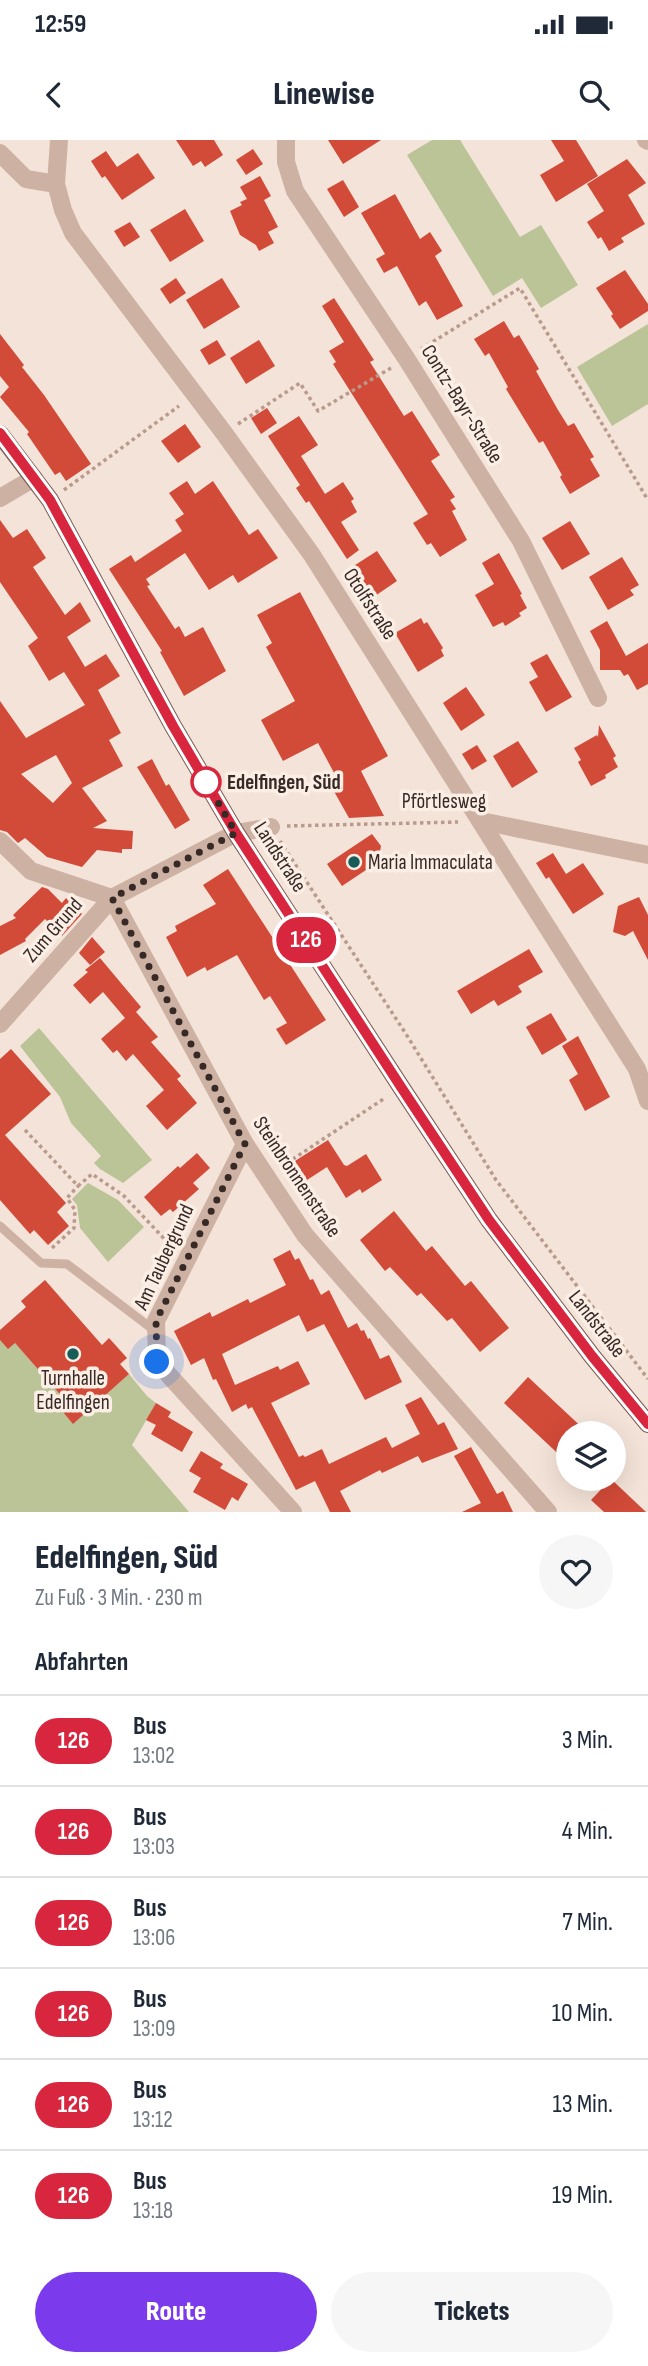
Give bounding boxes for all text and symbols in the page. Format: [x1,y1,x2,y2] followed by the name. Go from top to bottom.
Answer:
[35,9,86,40] text: 12:59
[273,75,375,114] text: Linewise
[35,76,73,114] icon: back
[575,76,613,114] icon: search
[416,340,508,468] street label: Contz-Bayr-Straße
[338,564,402,644] street label: Otolfstraße
[191,767,221,797] marker: Edelfingen, Süd
[227,770,341,795] place label: Edelfingen, Süd
[402,789,486,814] street label: Pförtlesweg
[248,817,312,897] street label: Landstraße
[368,850,493,875] place label: Maria Immaculata
[346,854,362,870] marker: Maria Immaculata
[18,893,88,967] street label: Zum Grund
[266,917,346,963] line badge: 126
[290,925,322,954] text: 126
[247,1112,347,1242] street label: Steinbronnenstraße
[128,1200,199,1315] street label: Am Taubergrund
[563,1285,631,1363] street label: Landstraße
[139,1344,174,1379] your location
[65,1346,81,1362] marker: Turnhalle Edelfingen
[36,1366,110,1415] place label: Turnhalle Edelfingen
[556,1421,626,1491] map controls
[556,1421,626,1491] button: layers
[539,1535,613,1609] button: heart
[35,1538,218,1578] text: Edelfingen, Süd
[35,1584,203,1612] text: Zu Fuß · 3 Min. · 230 m
[35,1647,128,1678] text: Abfahrten
[133,1711,167,1742] text: Bus
[562,1725,613,1756] text: 3 Min.
[58,1726,89,1755] text: 126
[133,1742,175,1770] text: 13:02
[133,1802,167,1833] text: Bus
[562,1816,613,1847] text: 4 Min.
[58,1817,89,1846] text: 126
[133,1833,175,1861] text: 13:03
[133,1893,167,1924] text: Bus
[562,1907,613,1938] text: 7 Min.
[58,1908,89,1937] text: 126
[133,1924,175,1952] text: 13:06
[133,1984,167,2015] text: Bus
[552,1998,613,2029] text: 10 Min.
[58,1999,89,2028] text: 126
[133,2015,175,2043] text: 13:09
[133,2075,167,2106] text: Bus
[553,2089,613,2120] text: 13 Min.
[58,2090,89,2119] text: 126
[133,2106,173,2134] text: 13:12
[133,2166,167,2197] text: Bus
[552,2180,613,2211] text: 19 Min.
[58,2181,89,2210] text: 126
[133,2197,173,2225] text: 13:18
[35,2272,317,2352] button: Route
[331,2272,613,2352] button: Tickets

